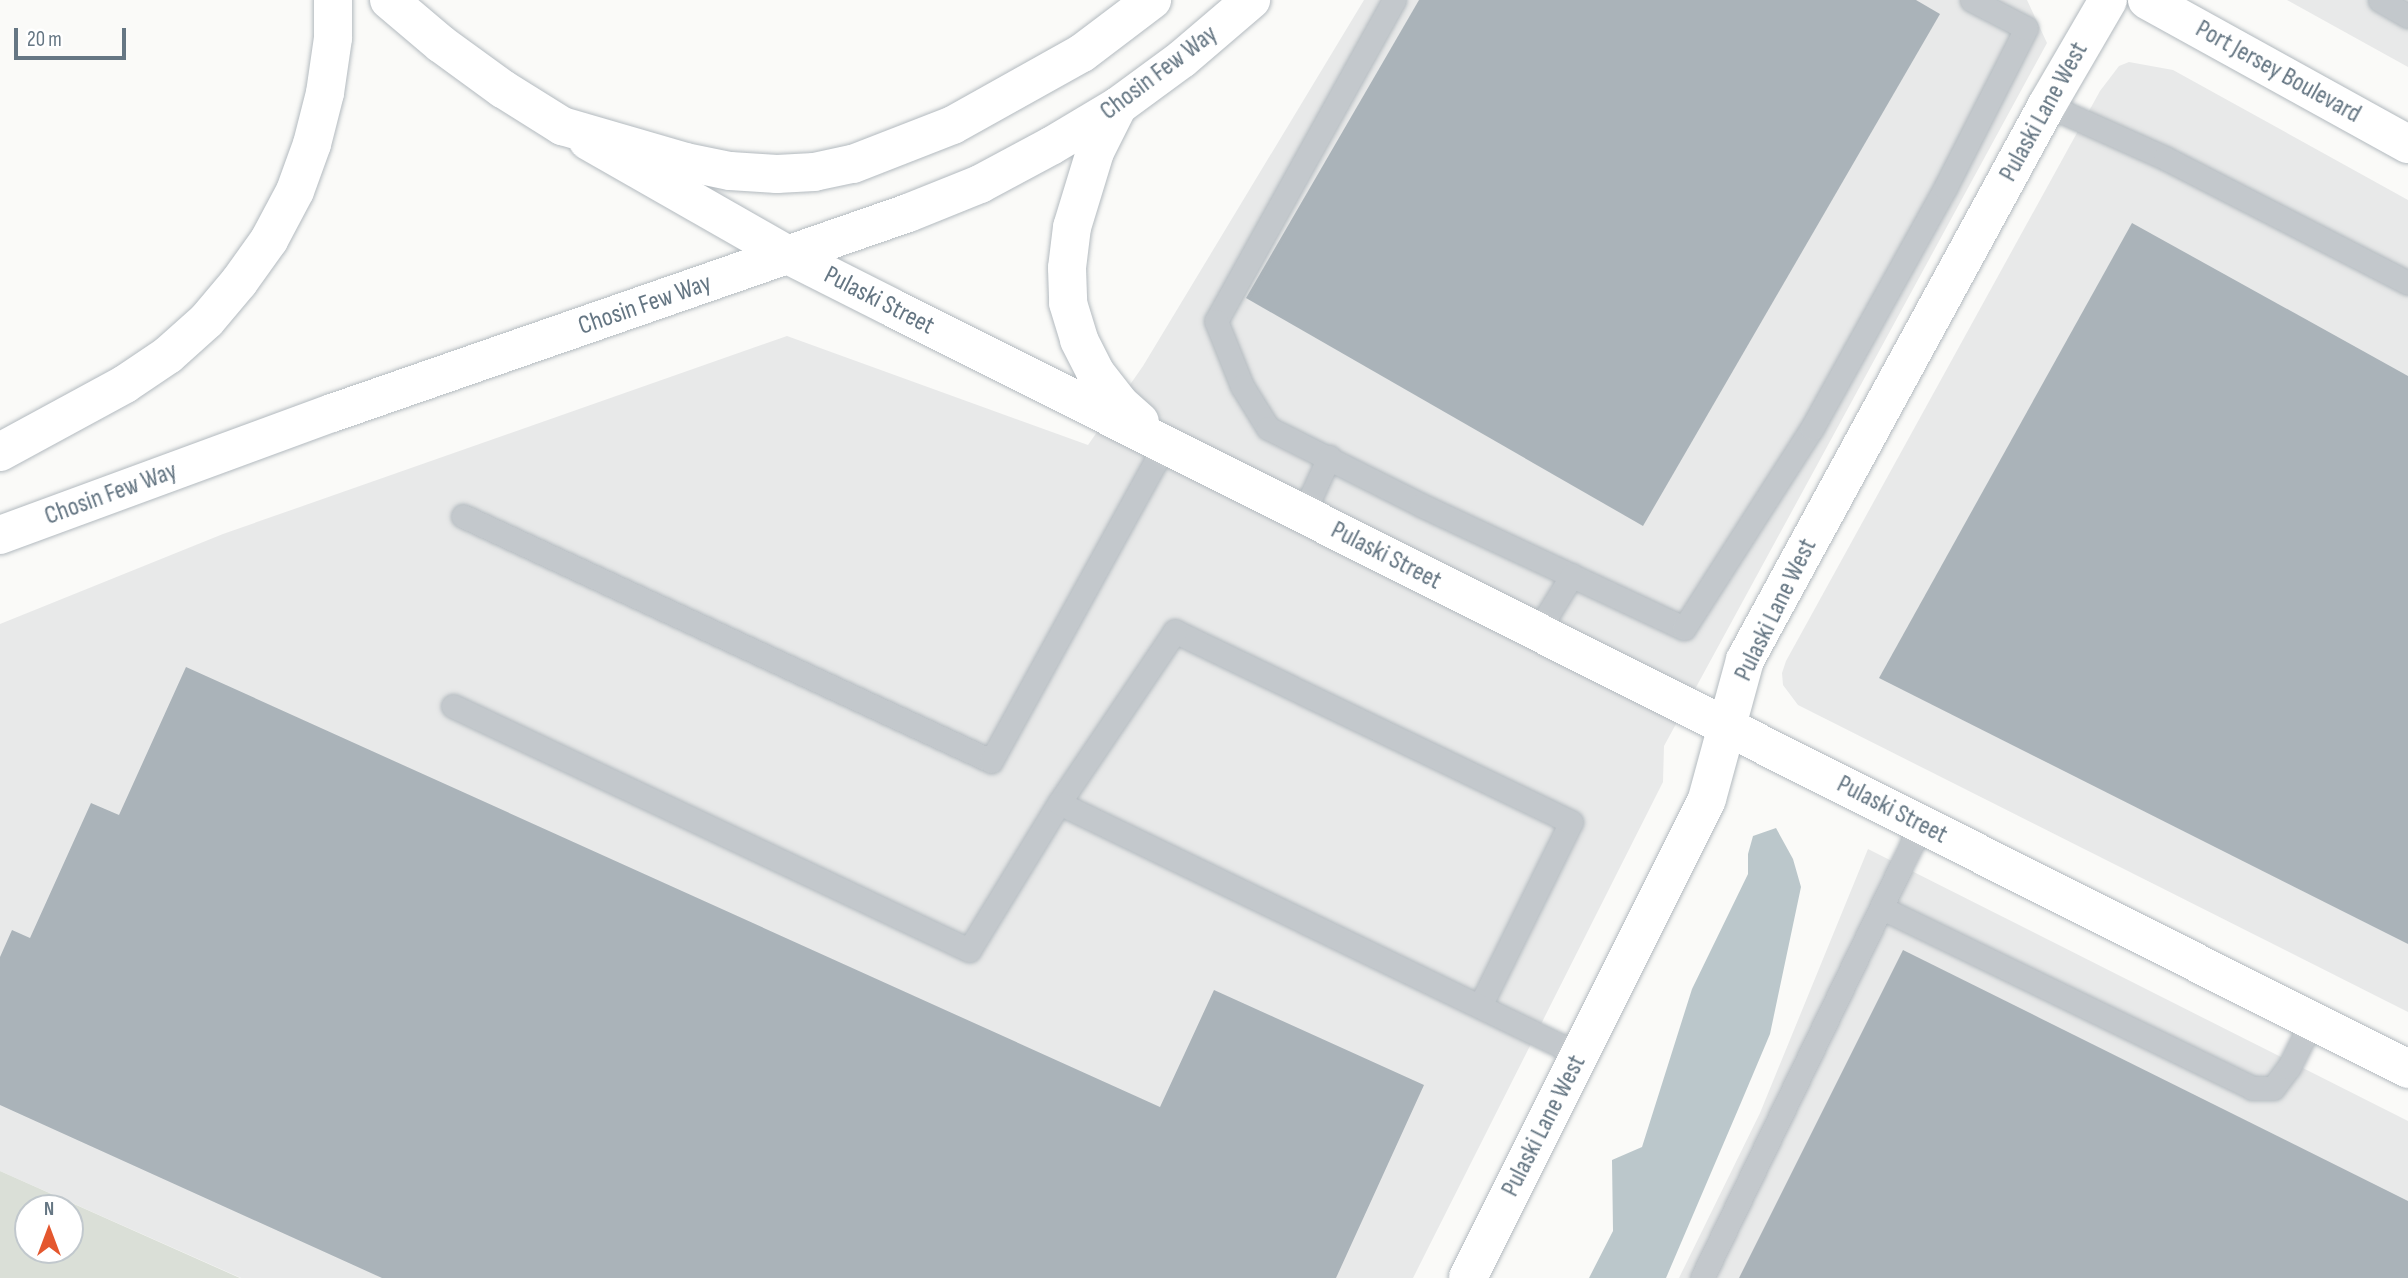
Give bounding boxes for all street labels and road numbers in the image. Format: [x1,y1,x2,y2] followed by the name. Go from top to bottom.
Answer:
[2190,14,2366,130] street label: Port Jersey Boulevard
[1094,19,1224,127] street label: Chosin Few Way
[1993,37,2095,187] street label: Pulaski Lane West
[819,260,939,342] street label: Pulaski Street
[574,268,716,342] street label: Chosin Few Way
[41,456,181,532] street label: Chosin Few Way
[1326,515,1446,597] street label: Pulaski Street
[1728,534,1824,686] street label: Pulaski Lane West
[1832,769,1952,851] street label: Pulaski Street
[1495,1050,1593,1202] street label: Pulaski Lane West

